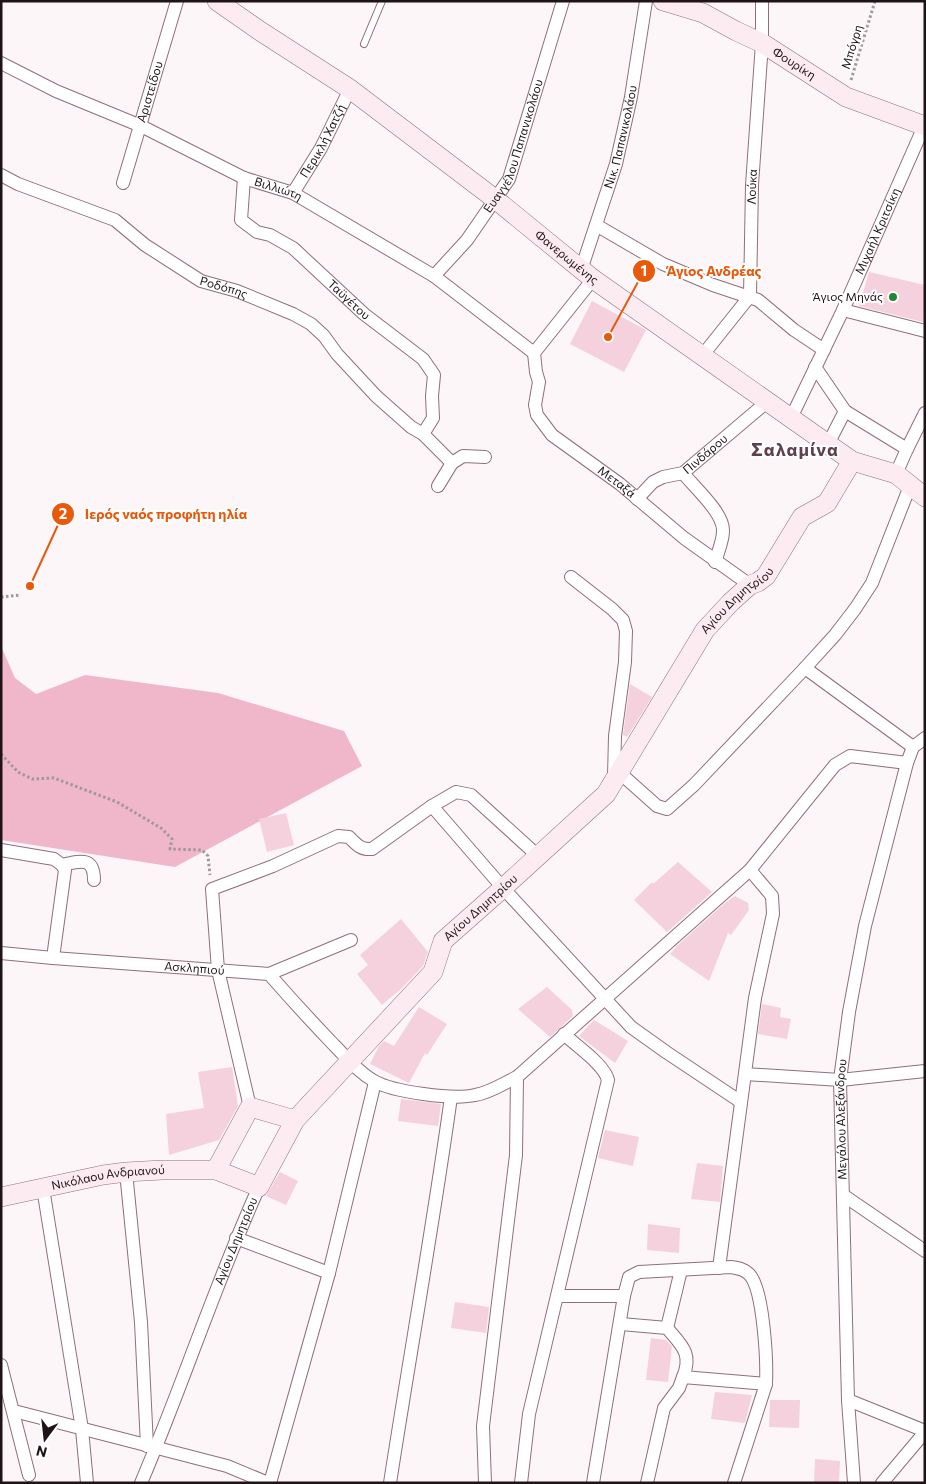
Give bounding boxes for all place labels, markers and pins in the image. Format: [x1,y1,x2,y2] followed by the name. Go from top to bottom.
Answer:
[632,256,771,285] callout: Άγιος Ανδρέας
[812,289,883,303] place label: Άγιος Μηνάς
[887,291,899,303] marker: Άγιος Μηνάς
[50,499,258,528] callout: Ιερός ναός προφήτη ηλία

